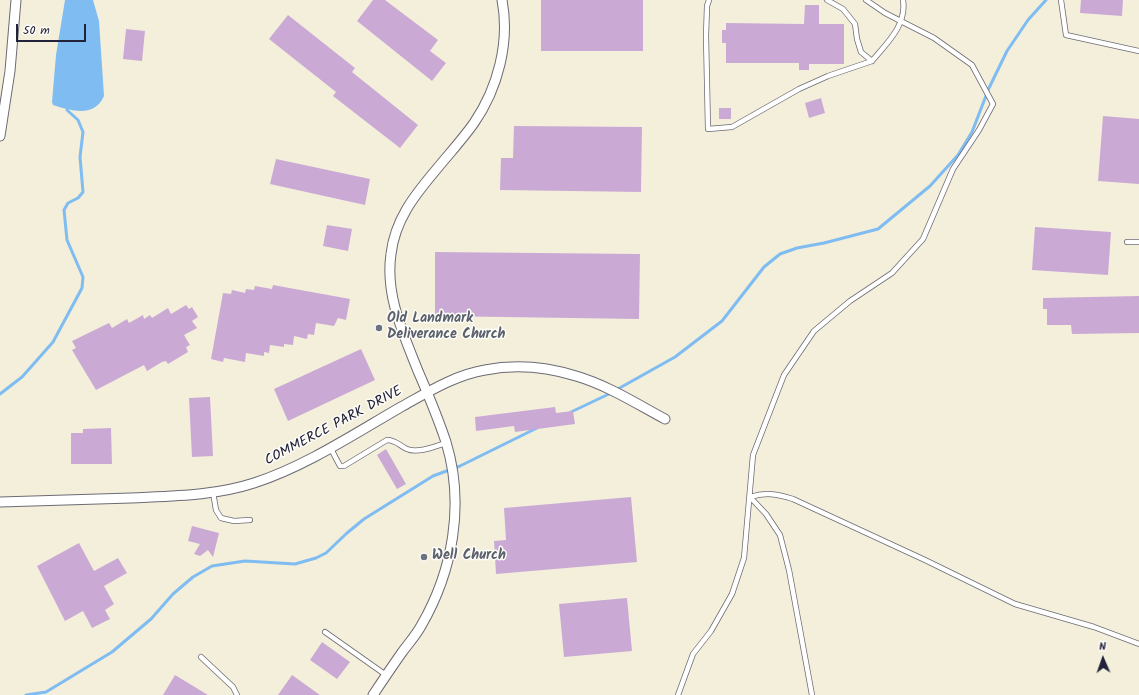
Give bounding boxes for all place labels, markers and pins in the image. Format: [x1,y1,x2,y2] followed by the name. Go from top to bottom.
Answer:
[387,312,505,344] place label: Old Landmark Deliverance Church
[374,323,384,333] marker: Old Landmark Deliverance Church
[432,549,506,565] place label: Well Church
[419,552,429,562] marker: Well Church

